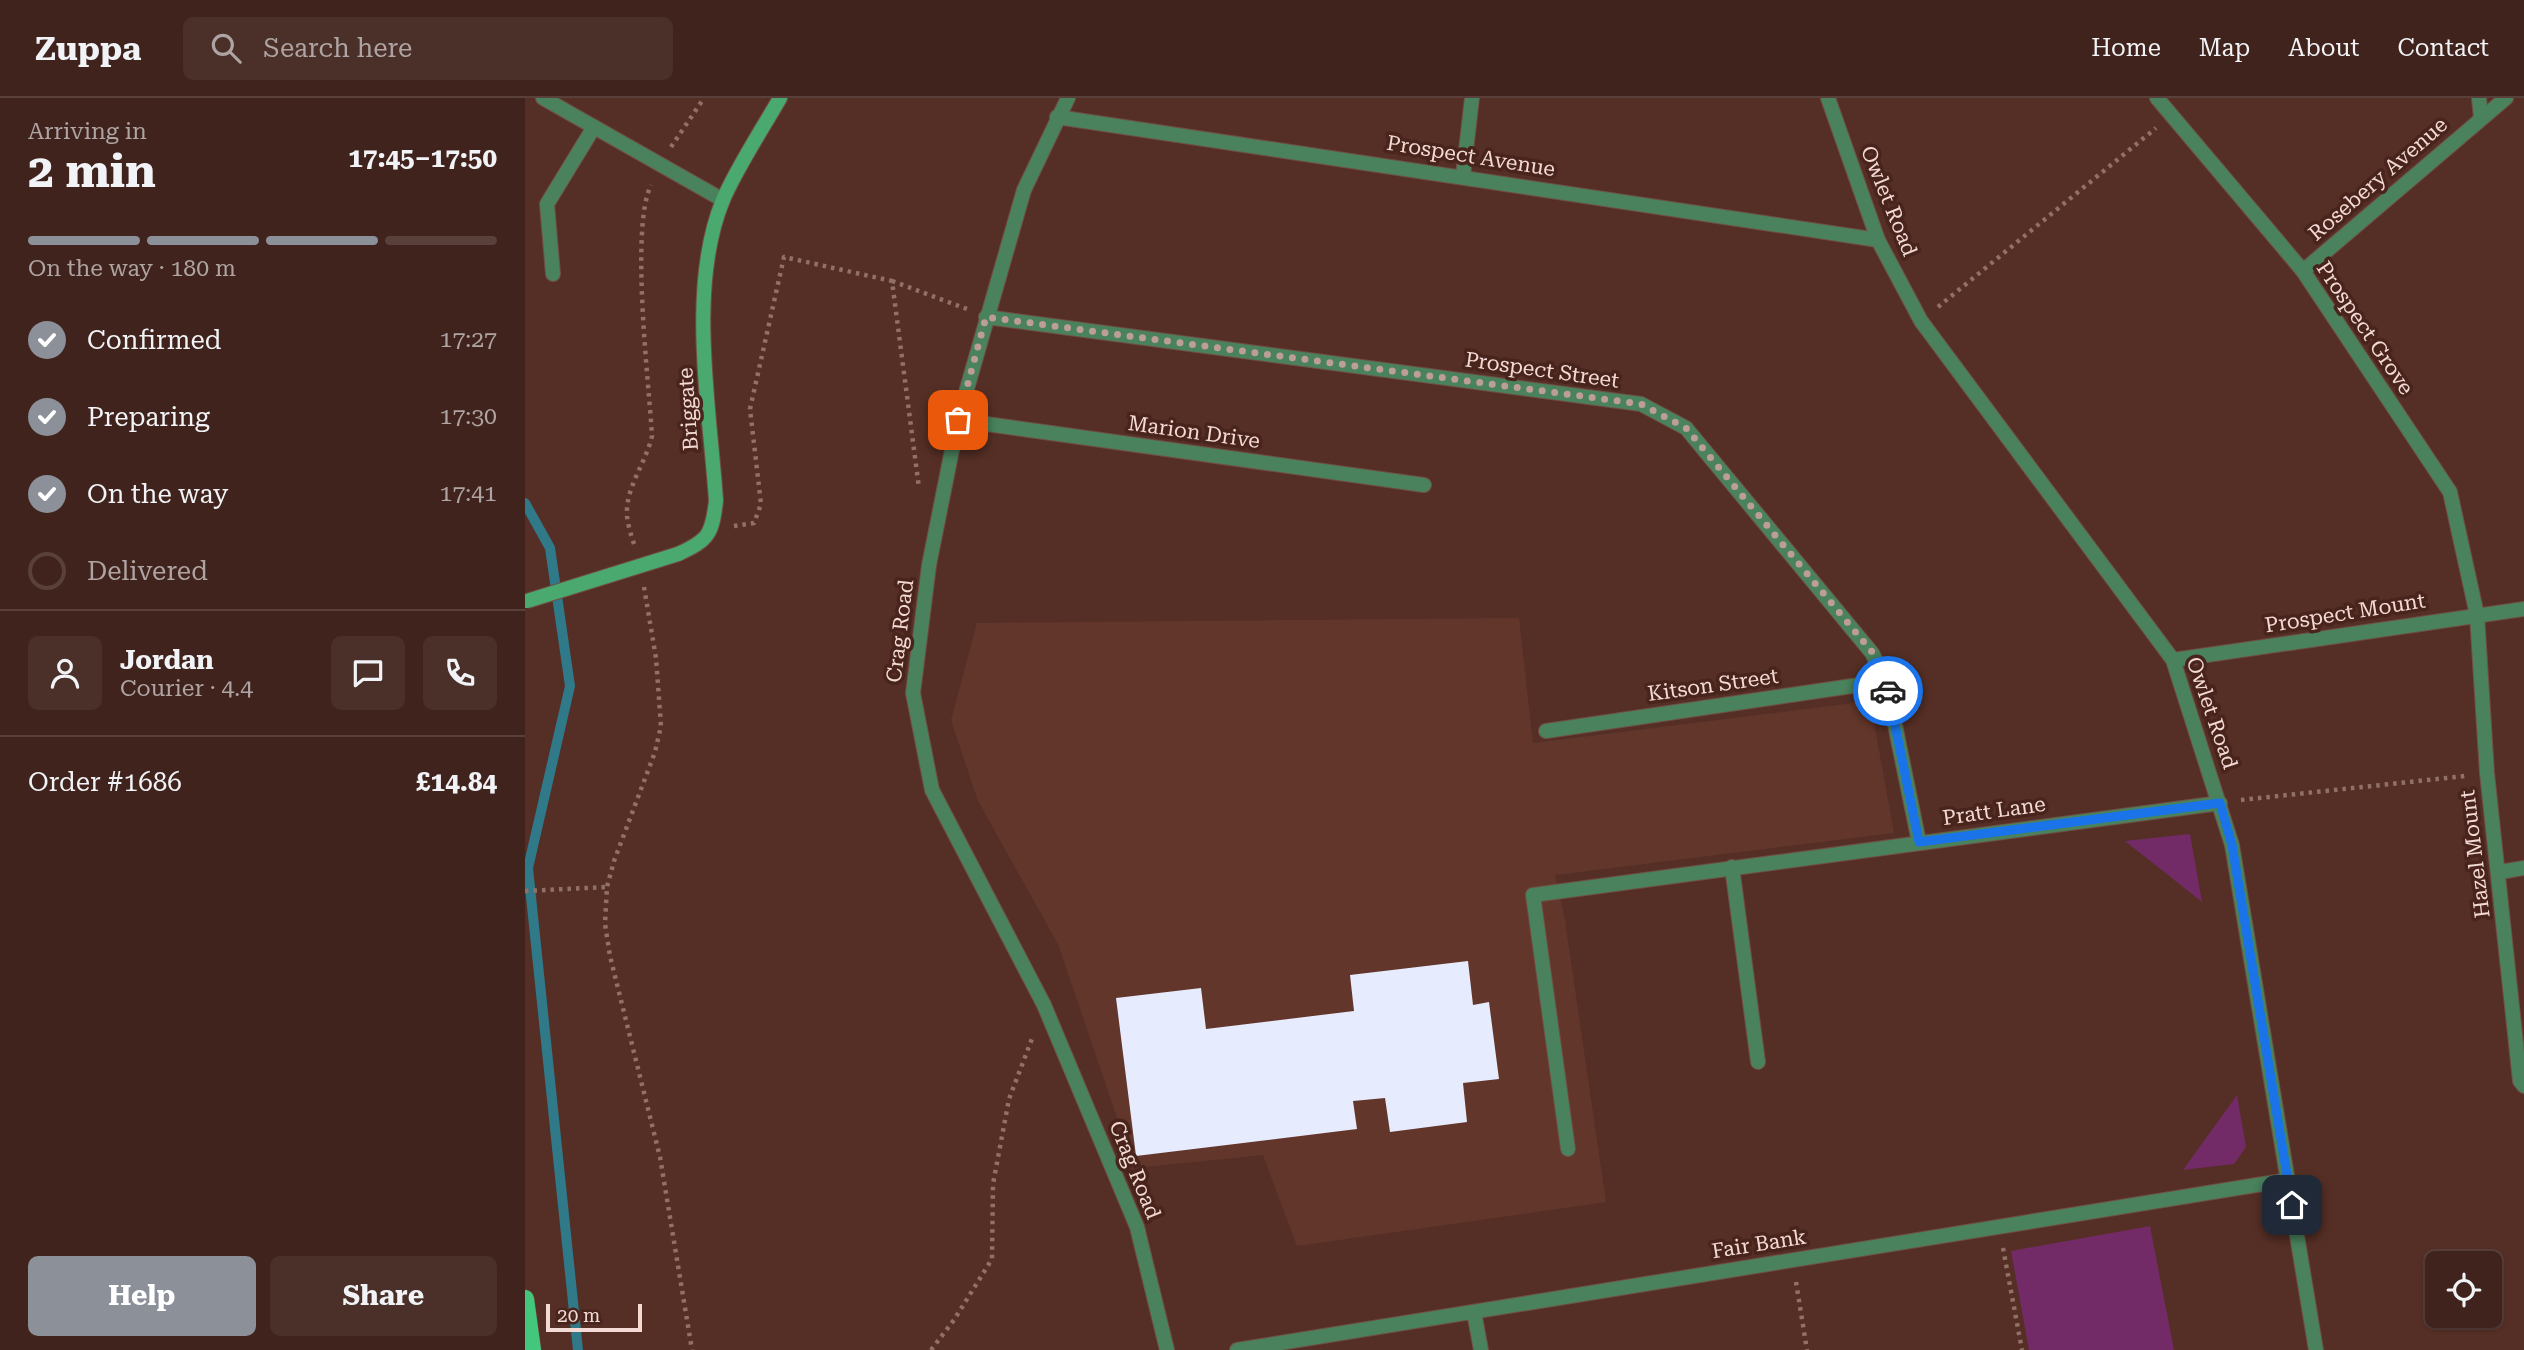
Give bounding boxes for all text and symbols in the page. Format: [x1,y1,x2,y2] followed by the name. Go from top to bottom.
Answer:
[183,17,673,80] search box
[35,29,141,68] text: Zuppa
[207,29,245,67] icon: search
[263,33,412,63] text: Search here
[2091,34,2161,62] text: Home
[2199,34,2250,62] text: Map
[2288,34,2359,62] text: About
[2397,34,2489,62] text: Contact
[2304,112,2452,246] street label: Rosebery Avenue
[28,118,147,145] text: Arriving in
[1385,131,1557,181] street label: Prospect Avenue
[1856,142,1922,260] street label: Owlet Road
[348,143,497,173] text: 17:45–17:50
[28,144,156,198] text: 2 min
[28,255,236,282] text: On the way · 180 m
[2312,257,2418,399] street label: Prospect Grove
[28,321,66,359] icon: check
[87,325,222,355] text: Confirmed
[440,326,497,353] text: 17:27
[1463,347,1621,393] street label: Prospect Street
[673,367,703,451] street label: Briggate
[928,390,988,450] pin
[28,398,66,436] icon: check
[939,401,977,439] icon: bag
[87,402,210,432] text: Preparing
[440,403,497,430] text: 17:30
[1126,411,1262,453] street label: Marion Drive
[28,475,66,513] icon: check
[87,479,228,509] text: On the way
[440,480,497,507] text: 17:41
[87,556,208,586] text: Delivered
[882,577,918,684] street label: Crag Road
[2263,588,2427,638] street label: Prospect Mount
[28,636,102,710] button: person
[331,636,405,710] button: chat
[423,636,497,710] button: phone
[120,645,214,675] text: Jordan
[2182,654,2243,773] street label: Owlet Road
[1853,656,1923,726] courier
[1646,664,1780,706] street label: Kitson Street
[1869,672,1907,710] icon: car
[120,675,253,702] text: Courier · 4.4
[28,767,182,797] text: Order #1686
[416,767,497,797] text: £14.84
[2455,788,2495,919] street label: Hazel Mount
[1941,792,2047,830] street label: Pratt Lane
[1104,1117,1166,1223] street label: Crag Road
[2262,1175,2322,1235] pin
[2273,1186,2311,1224] icon: home
[1710,1225,1808,1263] street label: Fair Bank
[2425,1251,2502,1328] map controls
[2425,1251,2502,1328] button: locate
[28,1256,256,1336] button: Help
[270,1256,497,1336] button: Share
[546,1301,642,1333] scale bar
[557,1304,600,1327] text: 20 m

